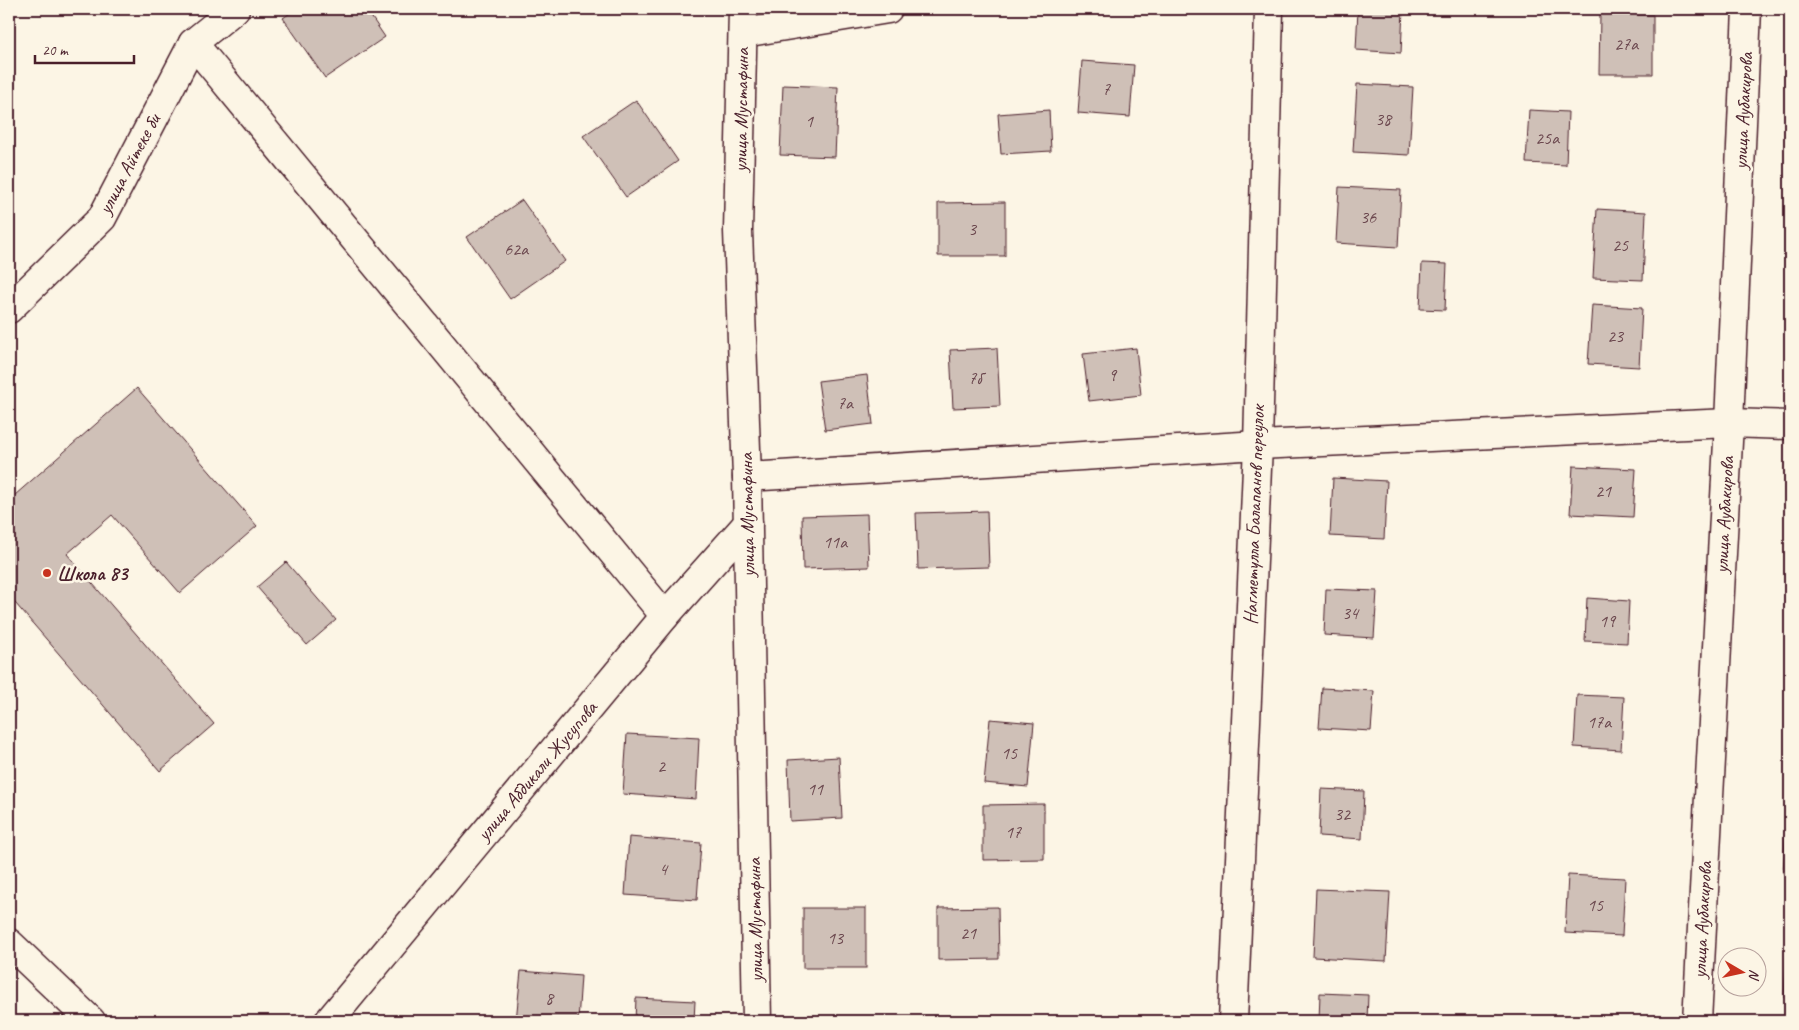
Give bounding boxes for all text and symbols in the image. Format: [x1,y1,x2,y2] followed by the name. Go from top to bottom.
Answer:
[35,32,134,64] scale bar
[1614,33,1639,55] house number: 27а
[42,41,69,60] text: 20 m
[727,46,755,173] street label: улица Мустафина
[1727,50,1759,171] street label: улица Аубакирова
[1102,78,1111,100] house number: 7
[92,108,167,219] street label: улица Айтеке би
[1375,108,1393,130] house number: 38
[805,110,814,132] house number: 1
[1535,127,1560,149] house number: 25а
[1360,206,1377,228] house number: 36
[968,218,978,240] house number: 3
[1612,234,1629,256] house number: 25
[504,238,529,260] house number: 62а
[1607,325,1625,347] house number: 23
[1108,364,1118,386] house number: 9
[968,367,986,389] house number: 7б
[837,392,854,414] house number: 7а
[1238,403,1270,625] street label: Нагметулла Балапанов переулок
[733,451,761,578] street label: улица Мустафина
[1708,454,1740,575] street label: улица Аубакирова
[1595,480,1612,502] house number: 21
[823,531,848,553] house number: 11а
[57,561,130,586] place label: Школа 83
[41,567,53,579] marker: Школа 83
[1342,602,1360,624] house number: 34
[1599,610,1617,632] house number: 19
[471,695,604,847] street label: улица Абдикали Жусупова
[1587,711,1612,733] house number: 17а
[1001,742,1018,764] house number: 15
[657,755,667,777] house number: 2
[807,778,824,800] house number: 11
[1334,803,1352,825] house number: 32
[1005,821,1022,843] house number: 17
[741,856,769,983] street label: улица Мустафина
[659,858,669,880] house number: 4
[1686,859,1718,980] street label: улица Аубакирова
[1587,894,1604,916] house number: 15
[960,922,977,944] house number: 21
[827,927,845,949] house number: 13
[1716,948,1766,998] north arrow
[1745,968,1763,982] text: N
[545,987,555,1009] house number: 8

